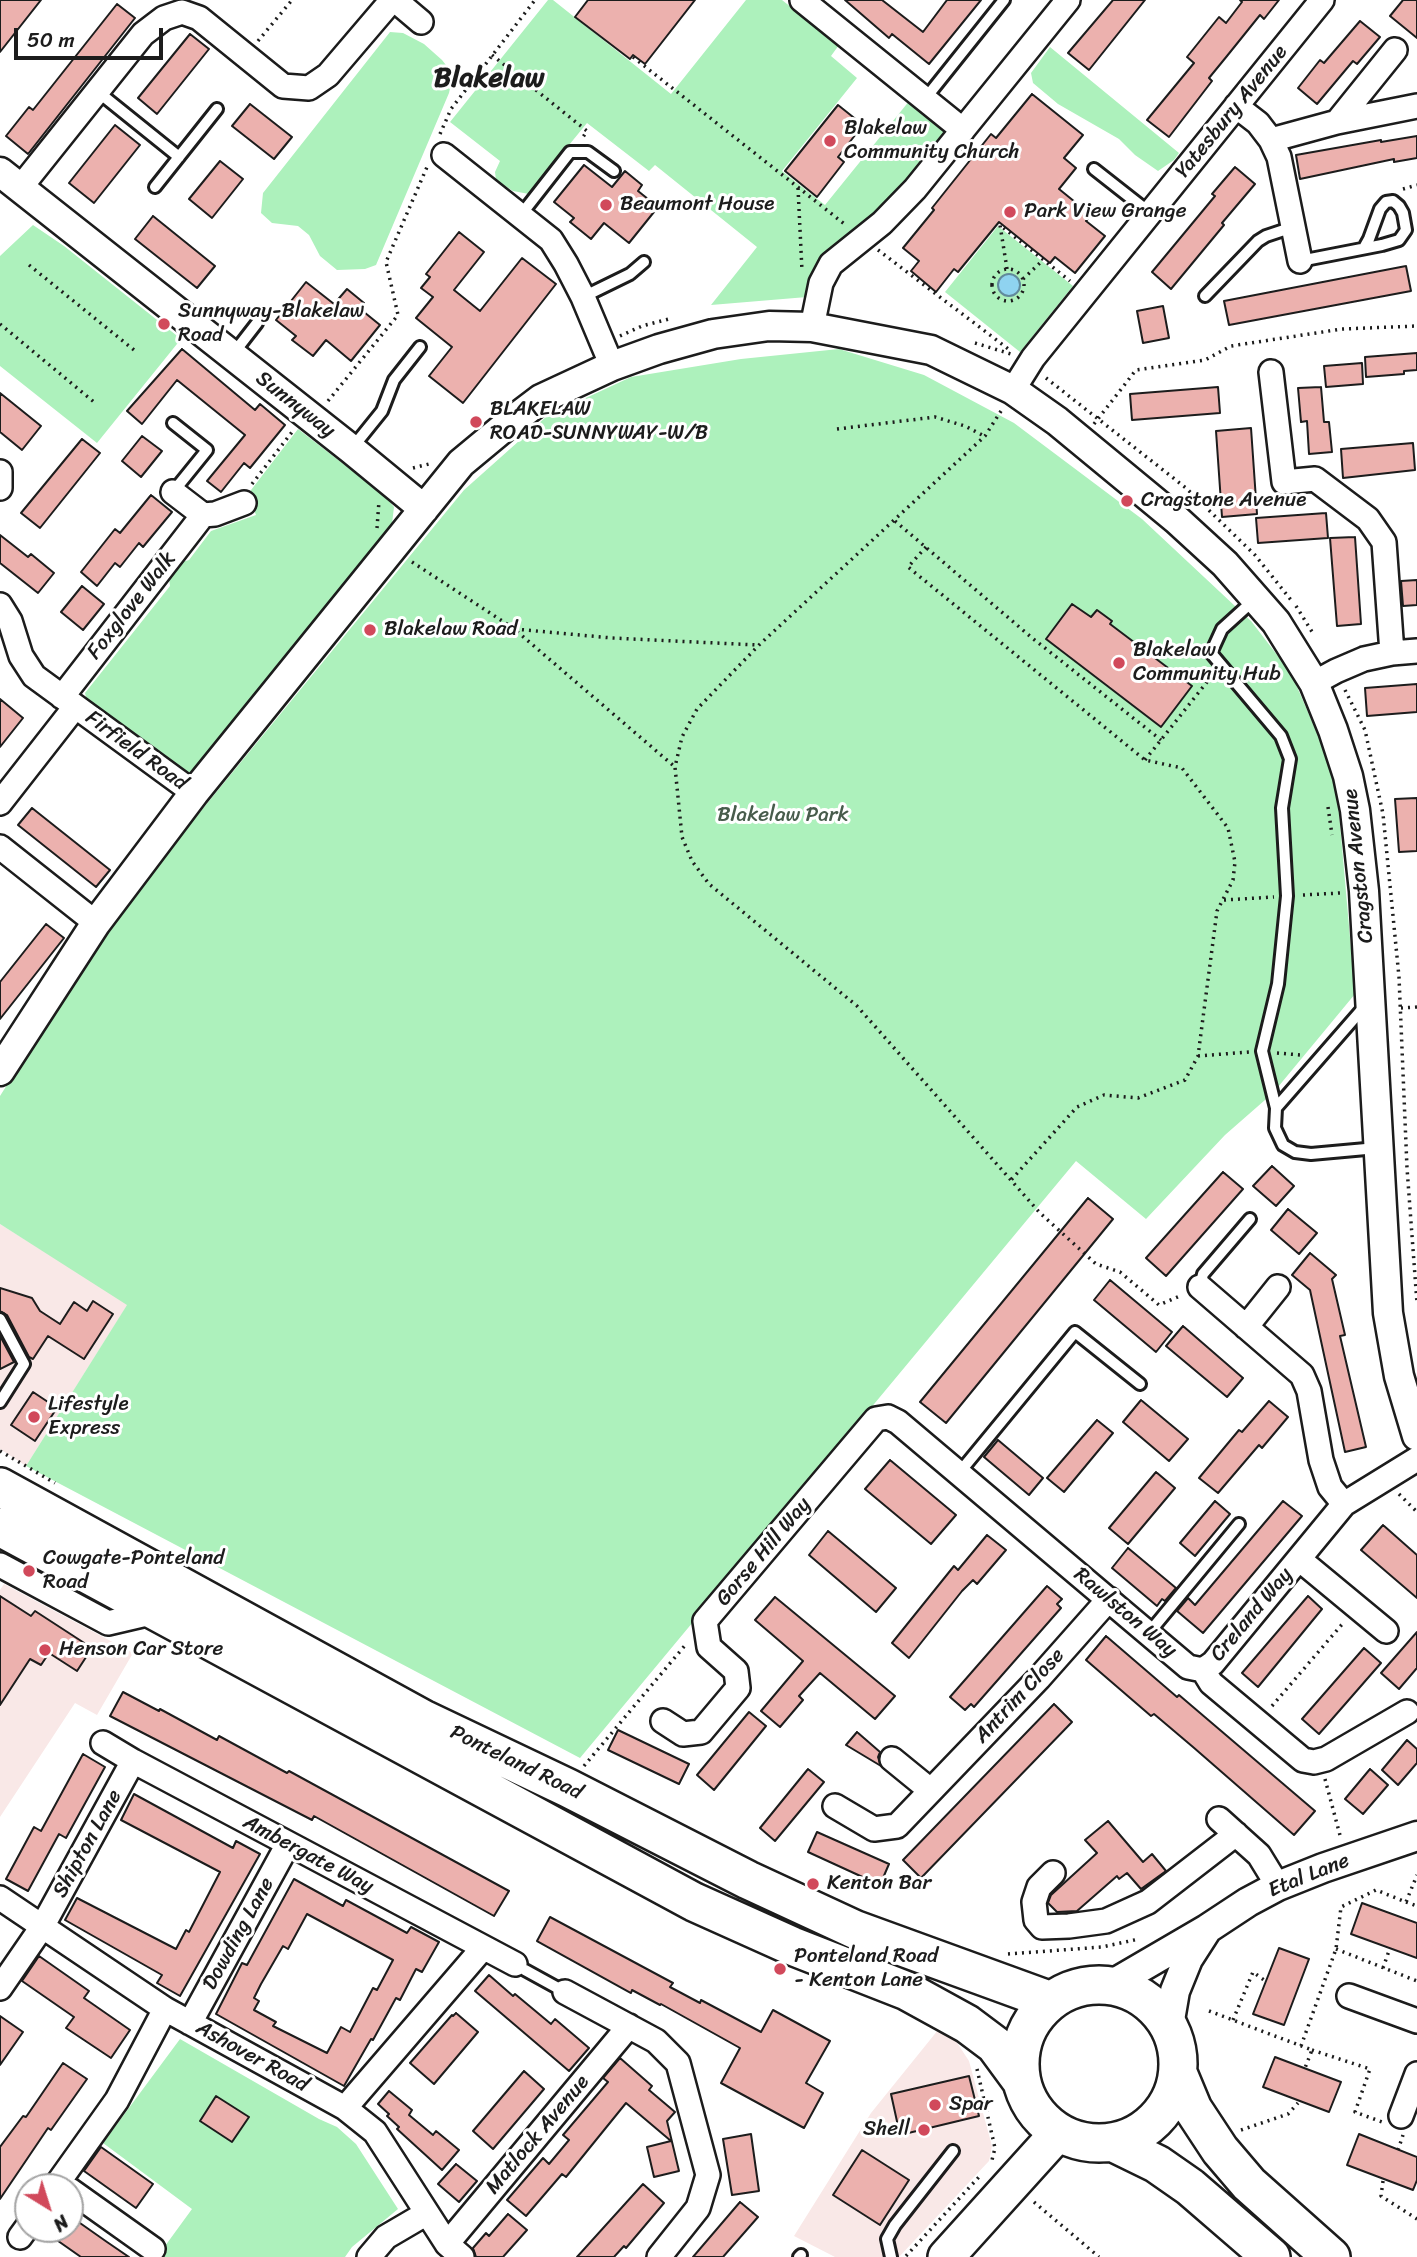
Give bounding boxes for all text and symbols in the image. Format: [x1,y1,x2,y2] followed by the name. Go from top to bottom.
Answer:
[18,14,166,58] scale bar
[27,21,75,59] text: 50 m
[1171,40,1293,184] street label: Yatesbury Avenue
[434,62,544,96] district label: Blakelaw
[844,116,1019,166] place label: Blakelaw Community Church
[822,133,838,149] marker: Blakelaw Community Church
[620,192,774,218] place label: Beaumont House
[598,197,614,213] marker: Beaumont House
[1024,199,1186,225] place label: Park View Grange
[1002,204,1018,220] marker: Park View Grange
[178,299,364,349] place label: Sunnyway-Blakelaw Road
[156,316,172,332] marker: Sunnyway-Blakelaw Road
[250,366,340,444] street label: Sunnyway
[490,397,708,447] place label: BLAKELAW ROAD-SUNNYWAY-W/B
[468,414,484,430] marker: BLAKELAW ROAD-SUNNYWAY-W/B
[1141,488,1306,514] place label: Cragstone Avenue
[1119,493,1135,509] marker: Cragstone Avenue
[82,547,182,665] street label: Foxglove Walk
[384,617,517,643] place label: Blakelaw Road
[362,622,378,638] marker: Blakelaw Road
[1133,638,1281,688] place label: Blakelaw Community Hub
[1111,655,1127,671] marker: Blakelaw Community Hub
[80,706,192,796] street label: Firfield Road
[1338,788,1380,944] street label: Cragston Avenue
[717,803,849,829] park label: Blakelaw Park
[48,1392,129,1442] place label: Lifestyle Express
[26,1409,42,1425] marker: Lifestyle Express
[711,1493,817,1611] street label: Gorse Hill Way
[43,1546,224,1596] place label: Cowgate-Ponteland Road
[21,1563,37,1579] marker: Cowgate-Ponteland Road
[1068,1563,1182,1663] street label: Rawlston Way
[1206,1563,1298,1667] street label: Creland Way
[59,1637,223,1663] place label: Henson Car Store
[37,1642,53,1658] marker: Henson Car Store
[970,1643,1070,1749] street label: Antrim Close
[446,1720,586,1806] street label: Ponteland Road
[48,1786,128,1902] street label: Shipton Lane
[238,1810,378,1900] street label: Ambergate Way
[1265,1848,1353,1904] street label: Etal Lane
[827,1871,931,1897] place label: Kenton Bar
[198,1873,280,1995] street label: Dowding Lane
[805,1876,821,1892] marker: Kenton Bar
[794,1944,938,1994] place label: Ponteland Road - Kenton Lane
[772,1961,788,1977] marker: Ponteland Road - Kenton Lane
[191,2016,313,2098] street label: Ashover Road
[481,2070,595,2200] street label: Matlock Avenue
[949,2092,992,2118] place label: Spar
[927,2097,943,2113] marker: Spar
[863,2117,910,2143] place label: Shell
[916,2122,932,2138] marker: Shell
[14,2173,84,2243] north arrow
[46,2206,76,2240] text: N

